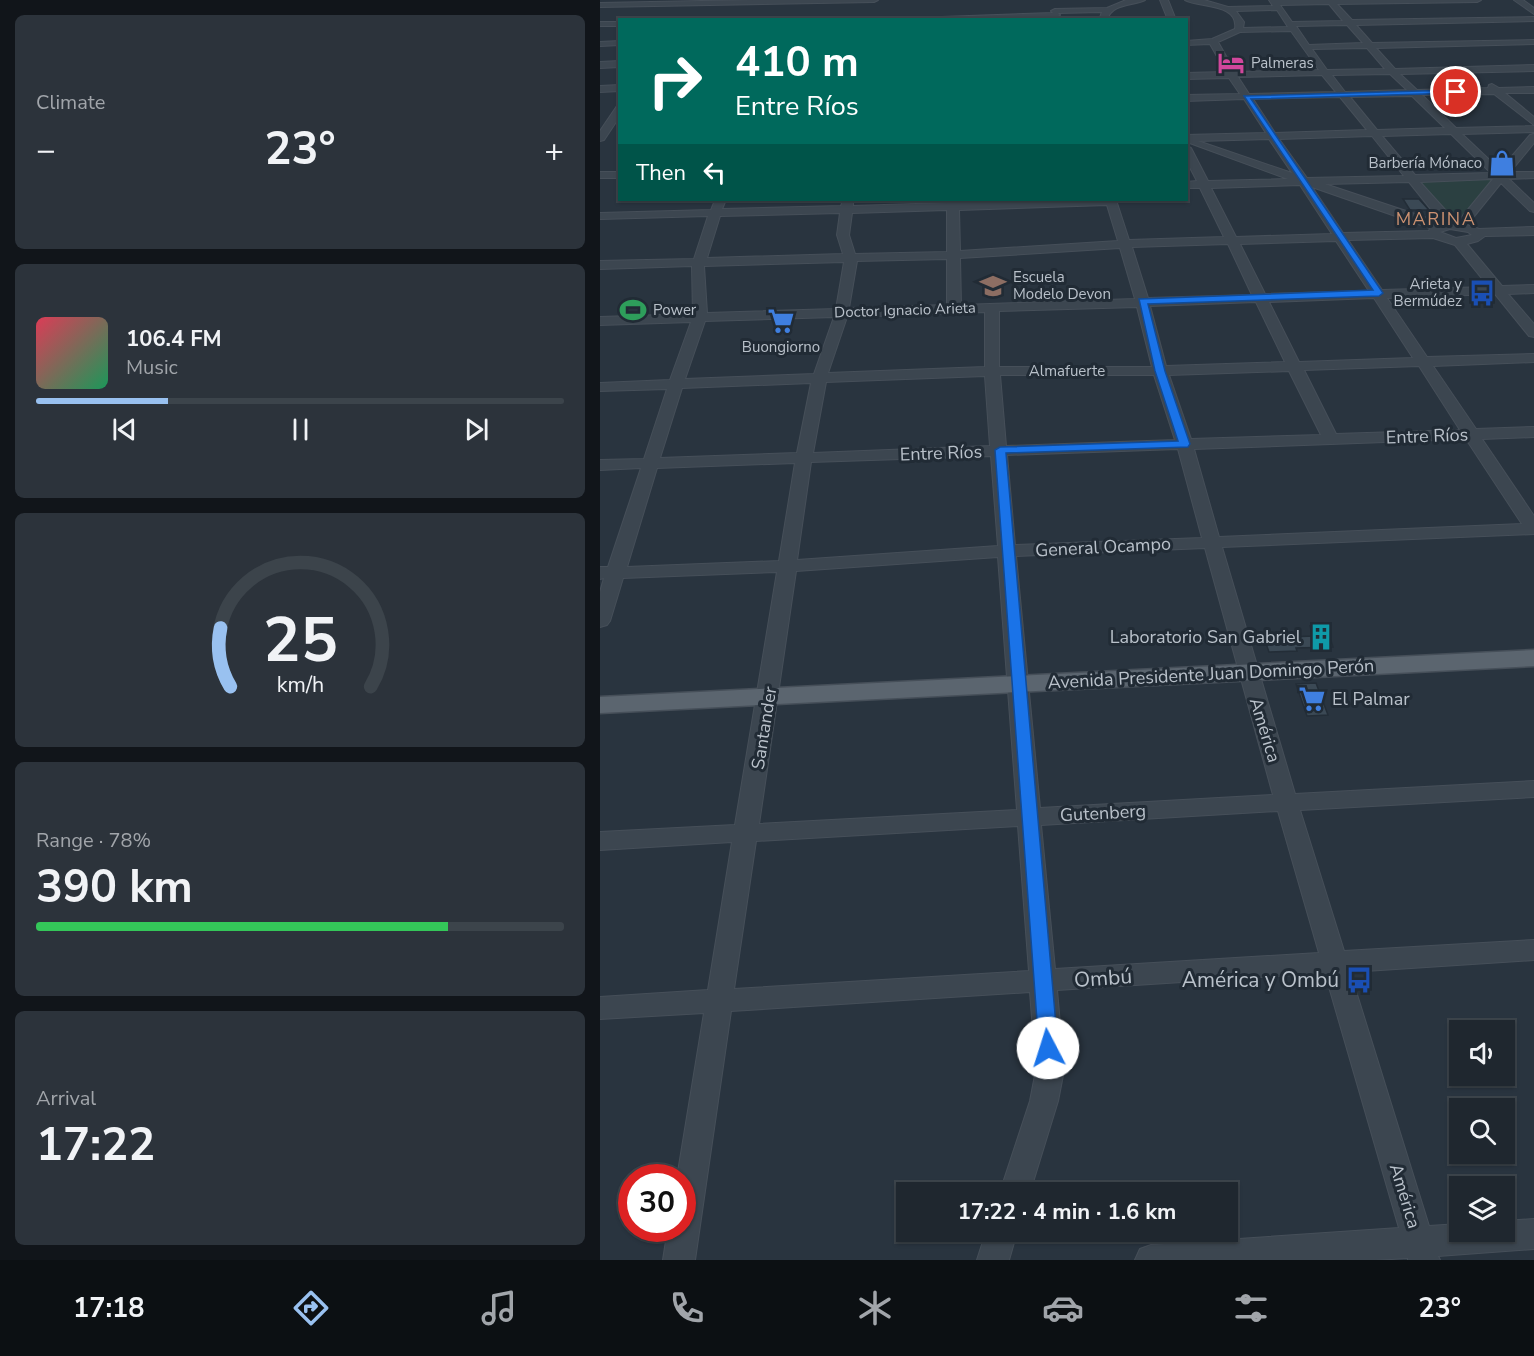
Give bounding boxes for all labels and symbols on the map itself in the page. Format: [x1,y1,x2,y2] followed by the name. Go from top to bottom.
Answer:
[1216,48,1246,78] hotel icon: Palmeras
[1251,53,1314,73] place label: Palmeras
[1430,66,1481,117] pin
[1487,148,1517,178] shop icon: Barbería Mónaco
[1368,153,1482,173] place label: Barbería Mónaco
[1396,207,1476,231] district label: MARINA
[1013,267,1111,304] place label: Escuela Modelo Devon
[978,271,1008,301] school or university icon: Escuela Modelo Devon
[1394,274,1462,311] place label: Arieta y Bermúdez
[1467,278,1497,308] bus stop icon: Arieta y Bermúdez
[618,295,648,325] sports icon: Power
[834,298,976,322] street label: Doctor Ignacio Arieta
[653,300,697,320] place label: Power
[766,306,796,336] supermarket icon: Buongiorno
[742,337,820,357] place label: Buongiorno
[1029,361,1105,381] street label: Almafuerte
[1385,423,1469,449] street label: Entre Ríos
[899,440,983,466] street label: Entre Ríos
[1035,531,1171,563] street label: General Ocampo
[1306,622,1336,652] building icon: Laboratorio San Gabriel
[1110,625,1302,649] place label: Laboratorio San Gabriel
[1047,653,1375,695] street label: Avenida Presidente Juan Domingo Perón
[746,684,782,771] street label: Santander
[1297,684,1327,714] supermarket icon: El Palmar
[1332,687,1410,711] place label: El Palmar
[1244,695,1286,765] street label: América
[1059,799,1147,827] street label: Gutenberg
[1073,962,1133,994] street label: Ombú
[1344,965,1374,995] bus stop icon: América y Ombú
[1182,966,1339,994] place label: América y Ombú
[1016,1016,1080,1080] position arrow
[1384,1161,1426,1231] street label: América
[618,1164,696,1242] speed limit sign: 30

